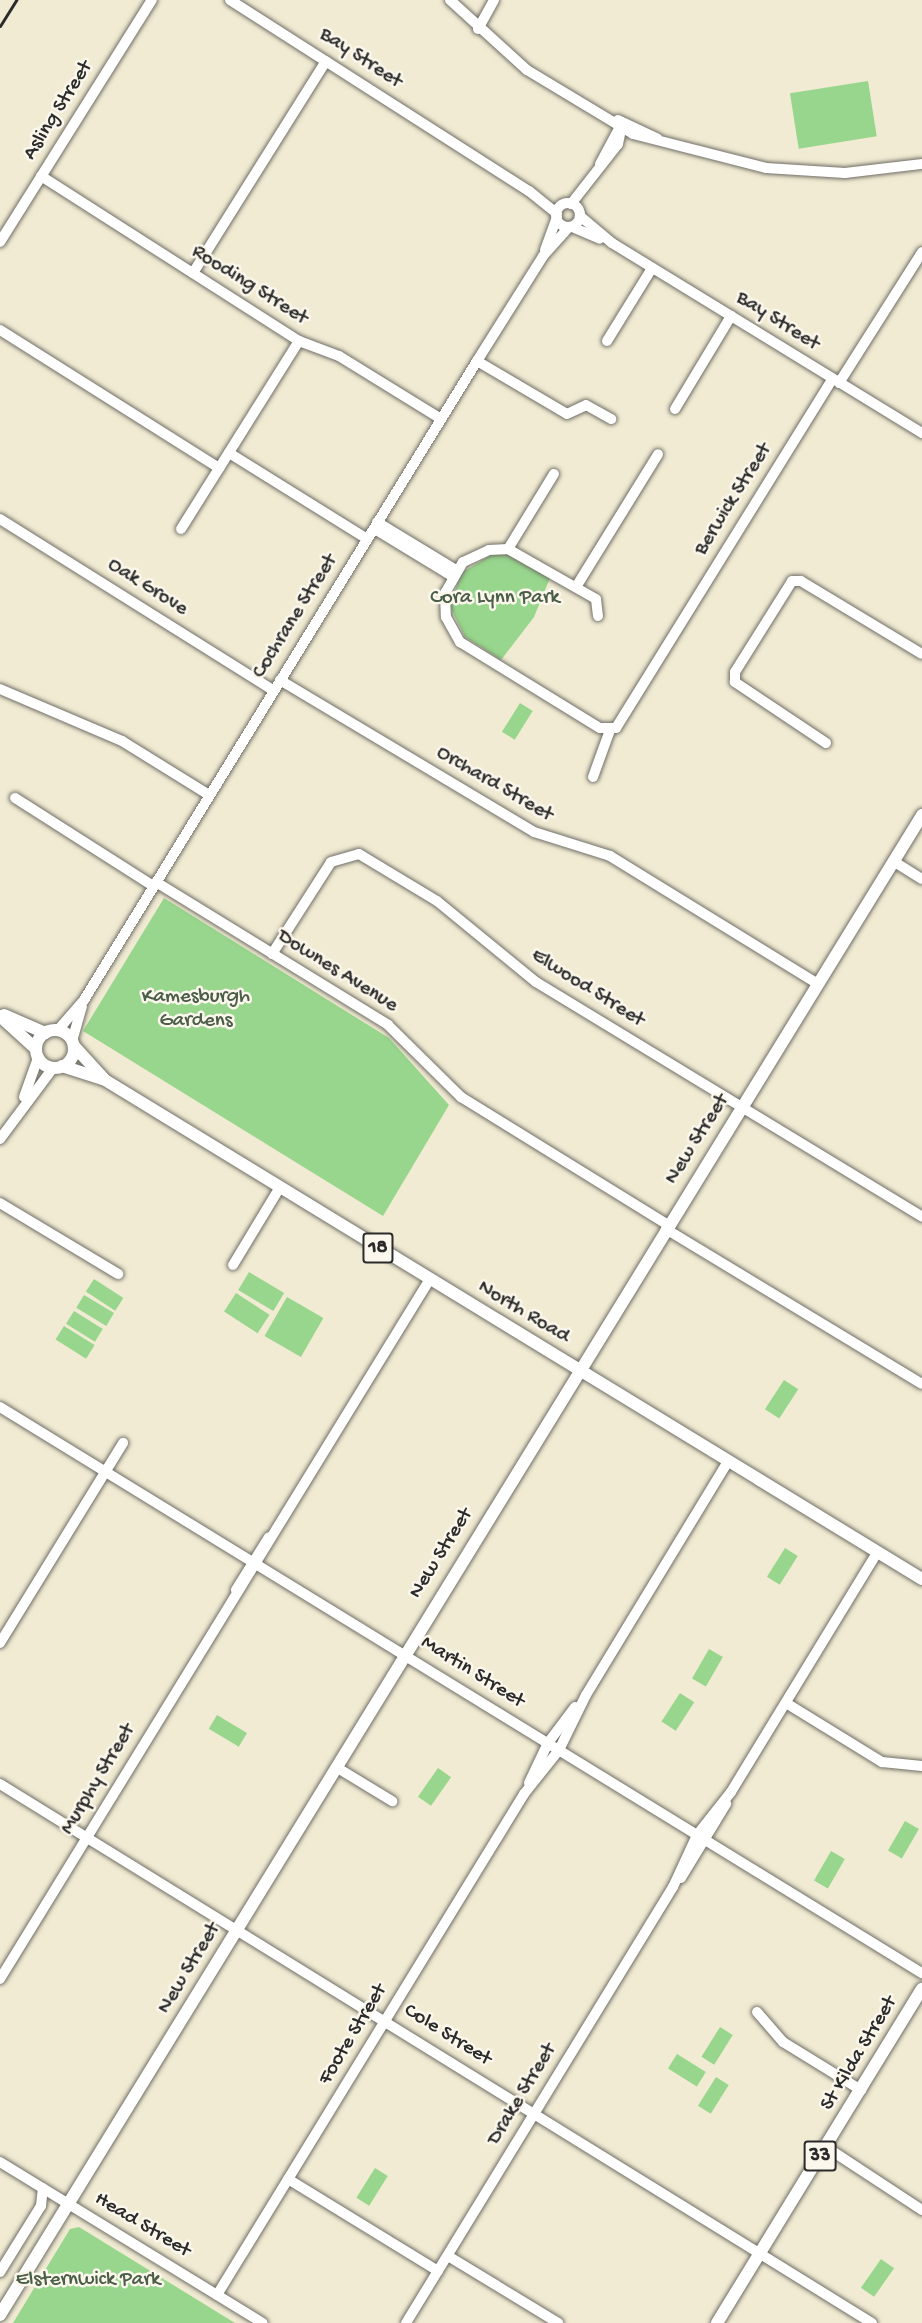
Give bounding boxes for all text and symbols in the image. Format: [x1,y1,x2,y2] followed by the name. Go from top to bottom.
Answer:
[314,23,406,95] street label: Bay Street
[19,57,99,165] street label: Asling Street
[186,240,312,332] street label: Rooding Street
[731,286,823,358] street label: Bay Street
[690,439,778,561] street label: Berwick Street
[248,550,344,684] street label: Cochrane Street
[102,553,192,623] street label: Oak Grove
[430,586,560,612] park label: Cora Lynn Park
[431,741,557,829] street label: Orchard Street
[272,925,402,1019] street label: Downes Avenue
[526,944,648,1034] street label: Elwood Street
[142,985,250,1035] park label: Kamesburgh Gardens
[660,1090,736,1190] street label: New Street
[362,1231,394,1265] road number: 18
[472,1276,574,1350] street label: North Road
[404,1504,480,1604] street label: New Street
[415,1631,529,1715] street label: Martin Street
[56,1720,142,1840] street label: Murphy Street
[153,1919,227,2019] street label: New Street
[314,1980,394,2090] street label: Foote Street
[816,1992,904,2116] street label: St Kilda Street
[398,1999,496,2073] street label: Cole Street
[483,2040,563,2150] street label: Drake Street
[804,2139,836,2173] road number: 33
[89,2187,195,2265] street label: Head Street
[16,2268,160,2294] park label: Elsternwick Park

